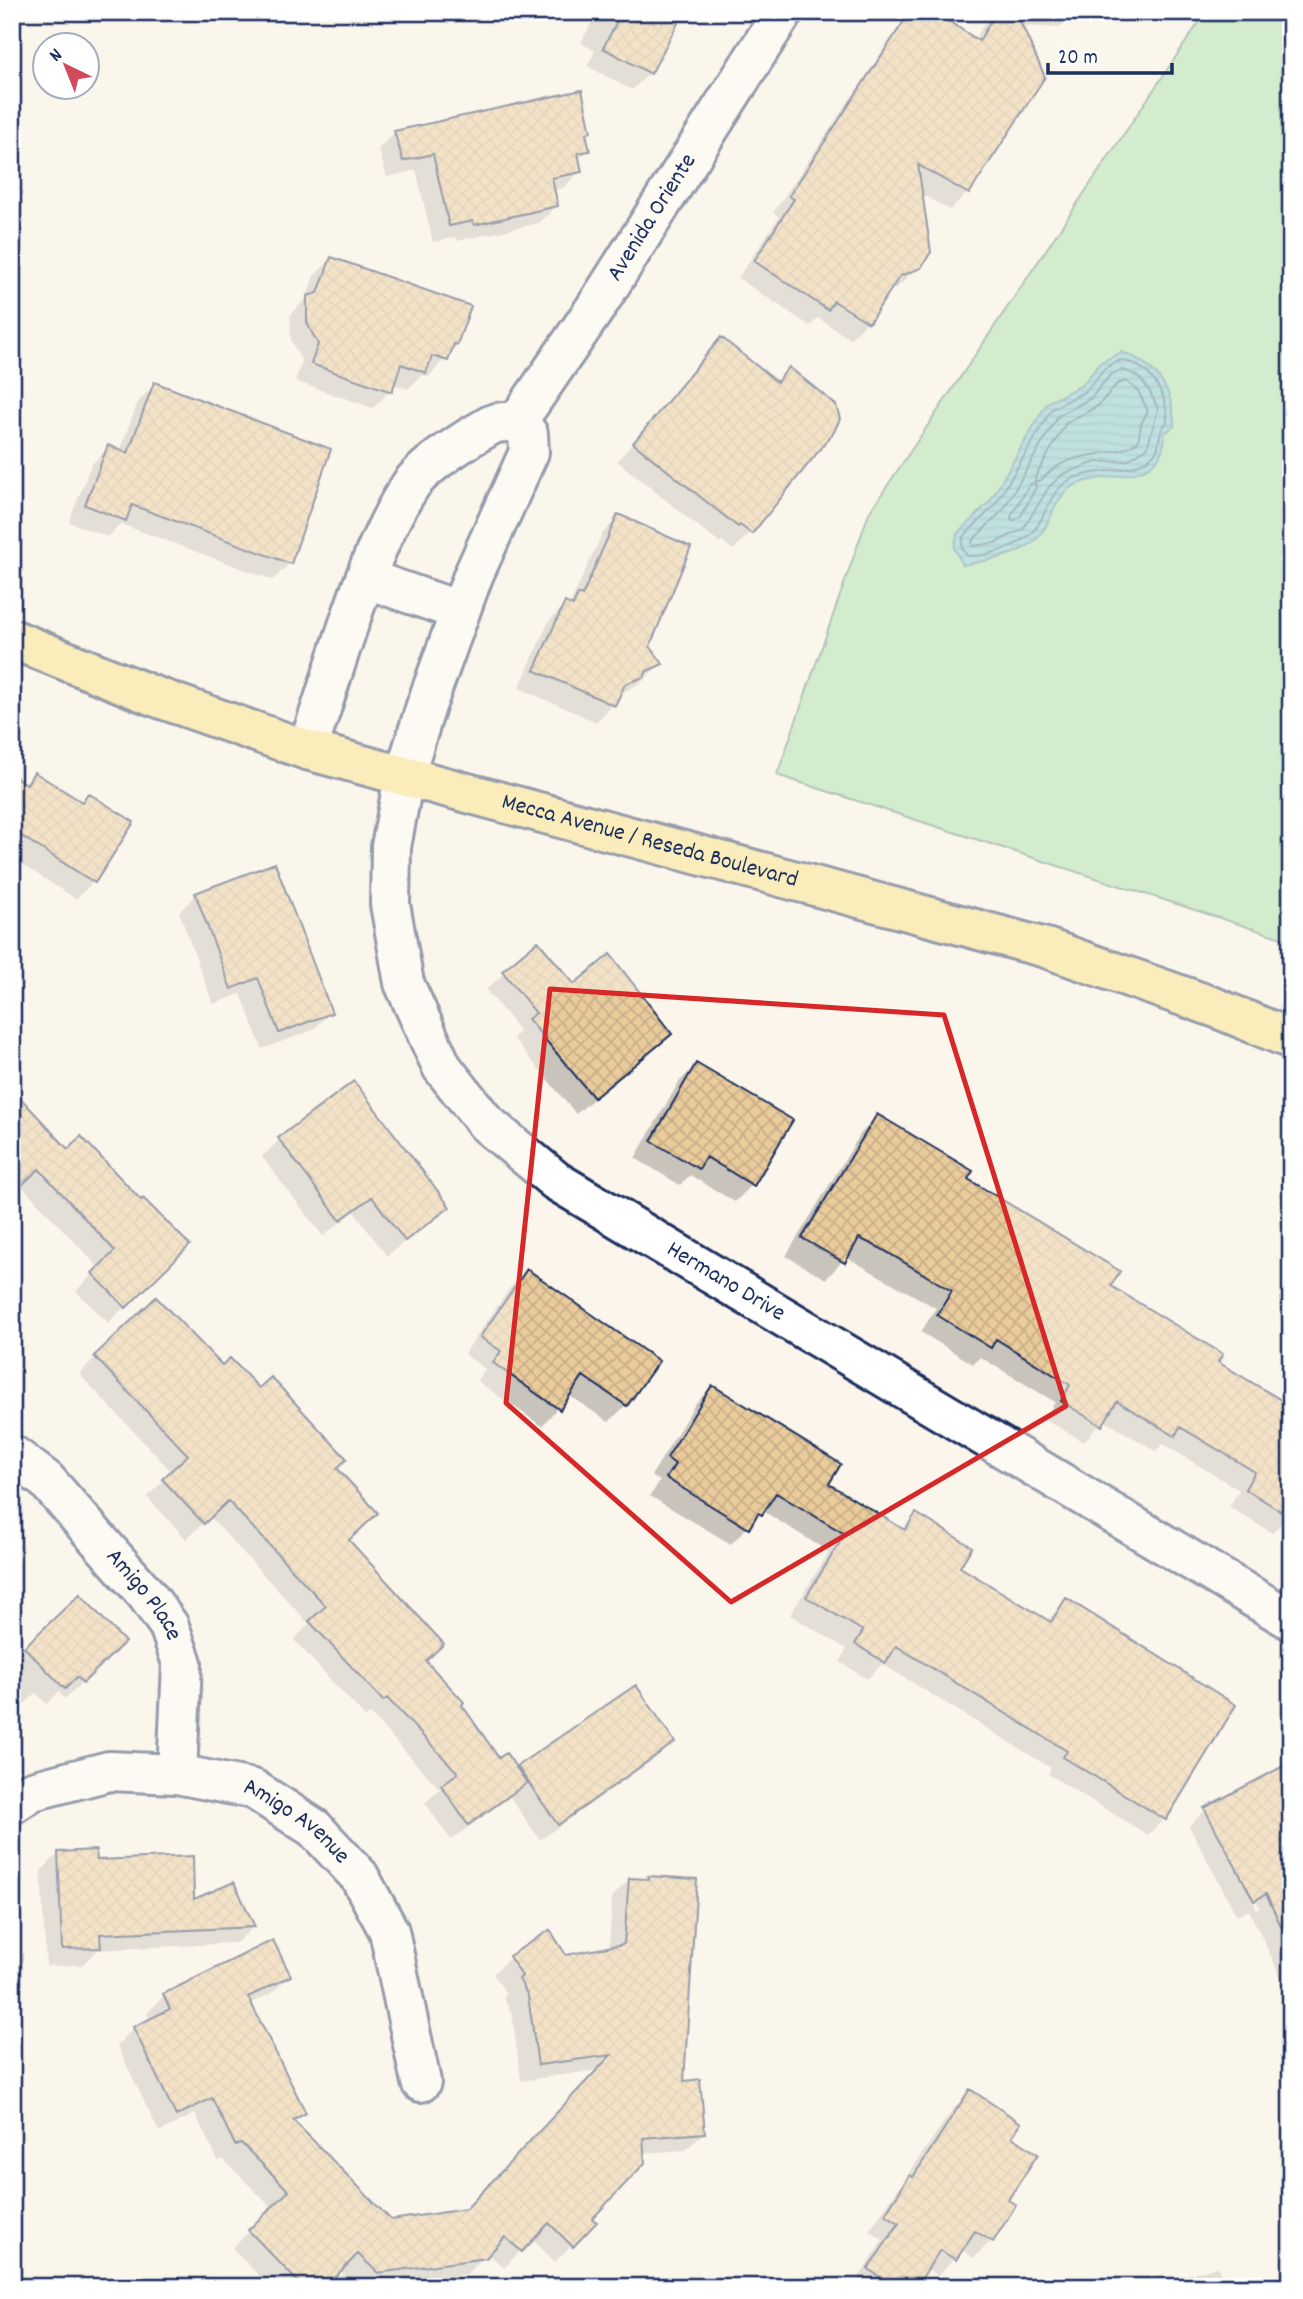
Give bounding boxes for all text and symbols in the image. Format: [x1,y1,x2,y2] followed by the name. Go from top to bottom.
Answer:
[32,32,102,102] north arrow
[1048,32,1172,76] scale bar
[44,43,69,69] text: N
[1058,44,1098,74] text: 20 m
[599,147,706,288] street label: Avenida Oriente
[498,786,802,898] street label: Mecca Avenue / Reseda Boulevard
[660,1233,791,1331] street label: Hermano Drive
[97,1541,190,1645] street label: Amigo Place
[241,1771,357,1872] street label: Amigo Avenue

